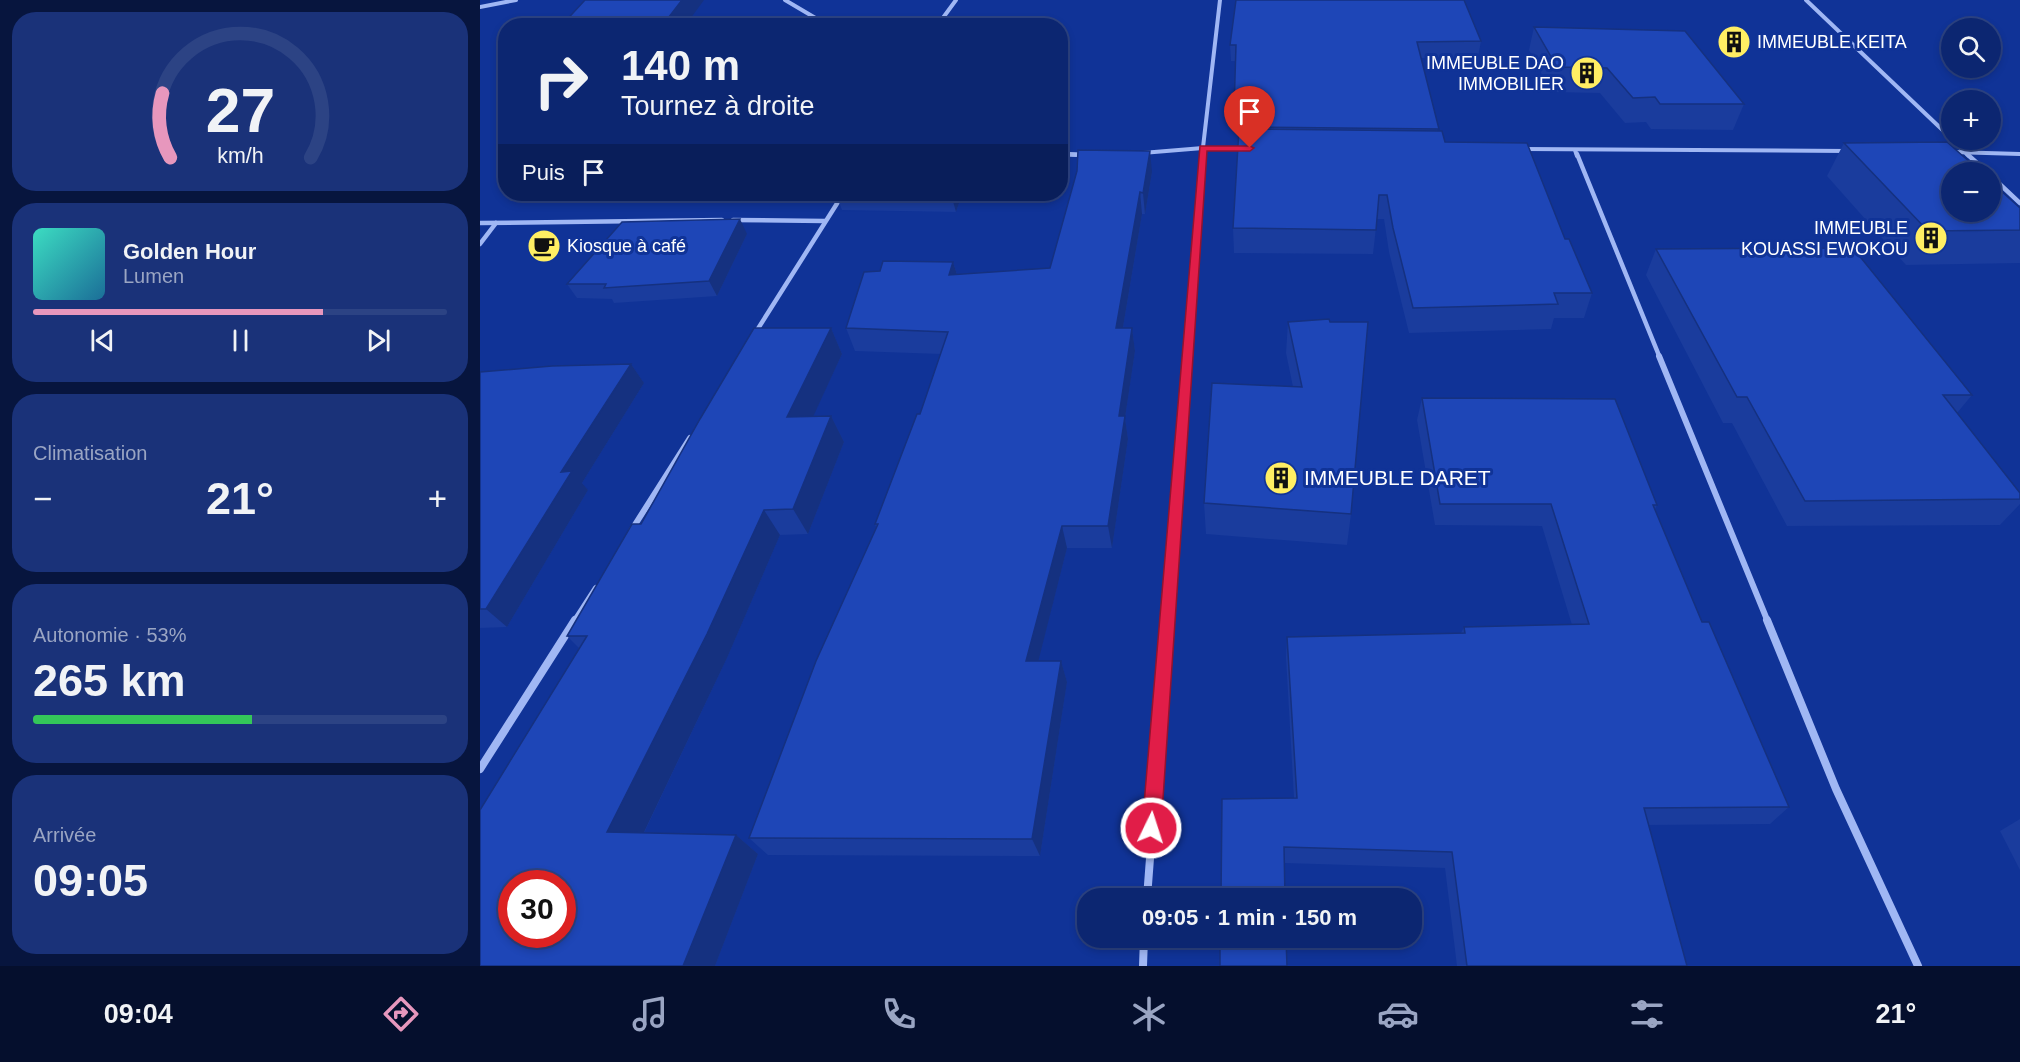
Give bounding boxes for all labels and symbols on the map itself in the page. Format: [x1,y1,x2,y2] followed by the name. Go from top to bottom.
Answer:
[1716,24,1752,60] building icon: IMMEUBLE KEITA
[1757,32,1907,52] place label: IMMEUBLE KEITA
[1426,53,1564,94] place label: IMMEUBLE DAO IMMOBILIER
[1569,55,1605,91] building icon: IMMEUBLE DAO IMMOBILIER
[1224,86,1275,148] pin
[1741,218,1908,259] place label: IMMEUBLE KOUASSI EWOKOU
[1913,220,1949,256] building icon: IMMEUBLE KOUASSI EWOKOU
[526,228,562,264] cafe icon: Kiosque à café
[567,236,686,256] place label: Kiosque à café
[1263,460,1299,496] building icon: IMMEUBLE DARET
[1304,466,1491,489] place label: IMMEUBLE DARET
[1119,796,1183,860] position arrow
[498,870,576,948] speed limit sign: 30

